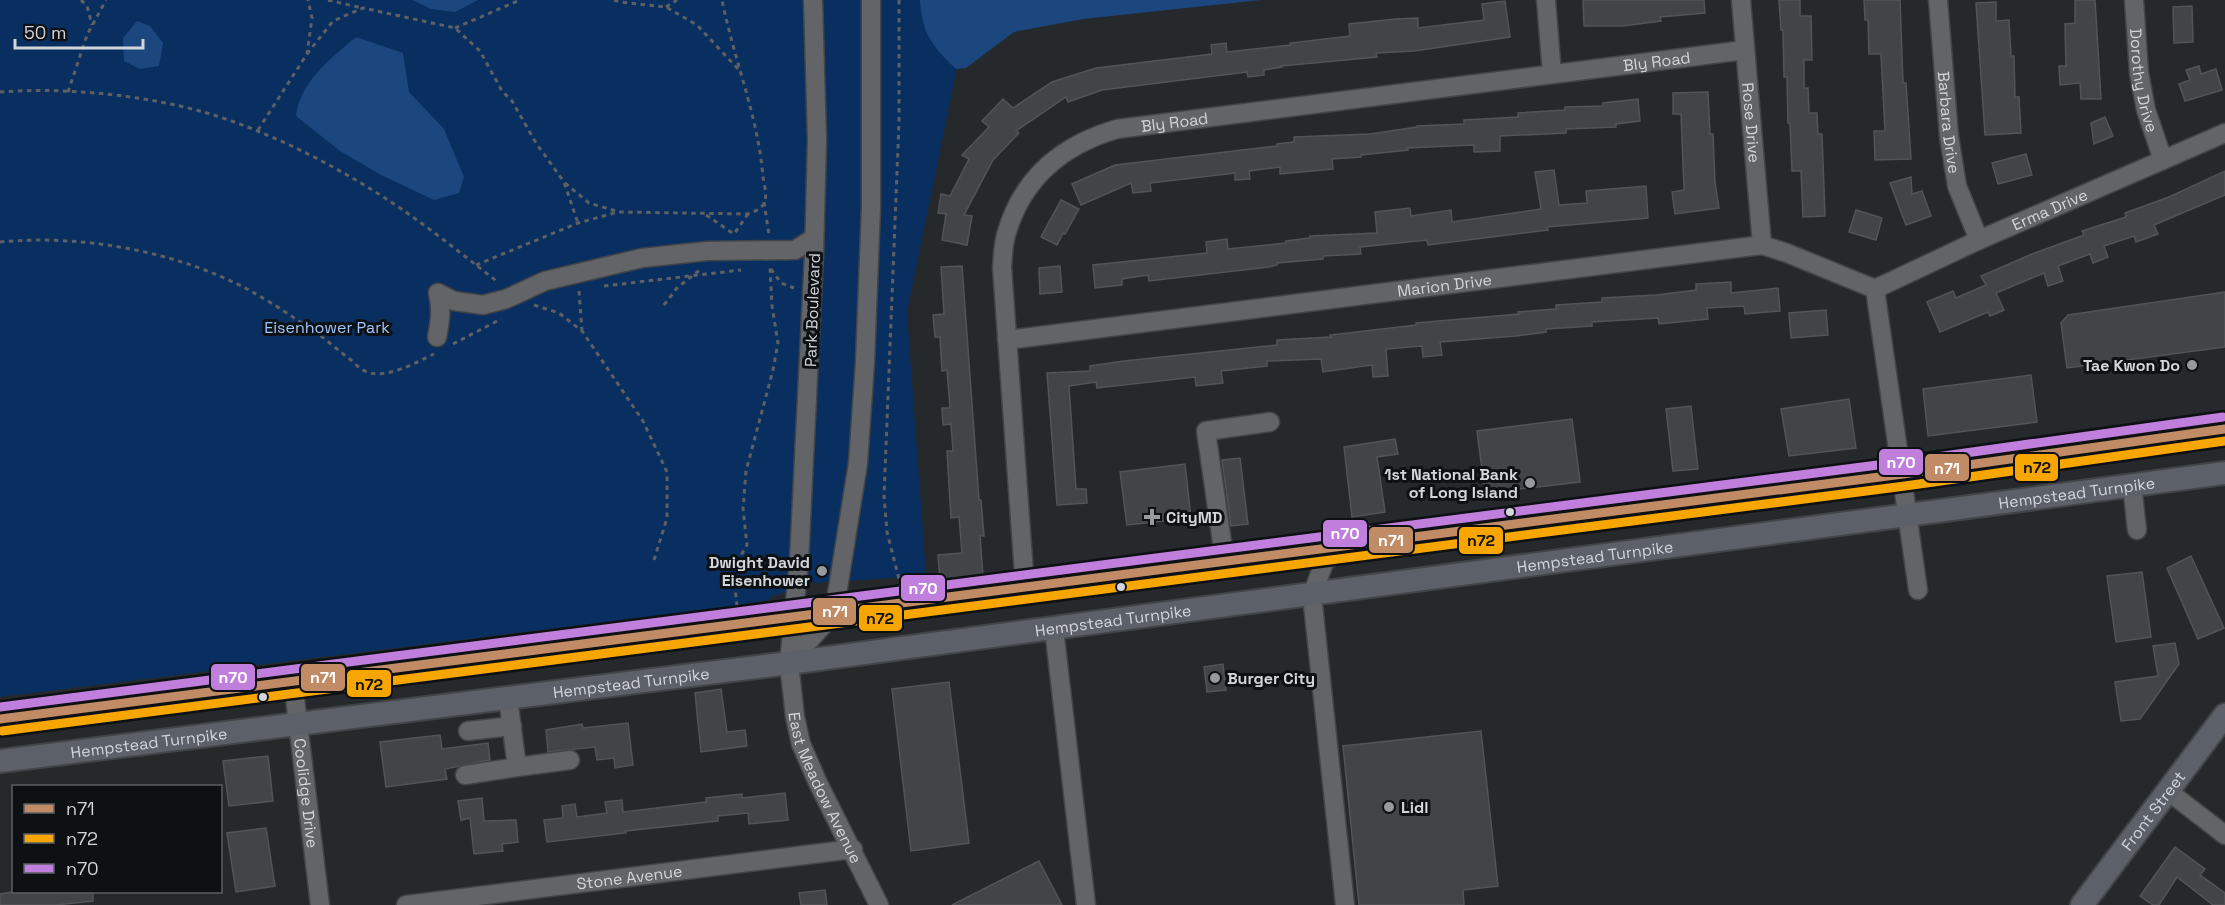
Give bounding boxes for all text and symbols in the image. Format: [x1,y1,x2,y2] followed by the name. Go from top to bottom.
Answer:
[15,12,142,50] scale bar
[24,21,66,44] text: 50 m
[2125,28,2163,135] street label: Dorothy Drive
[1622,47,1692,76] street label: Bly Road
[1933,71,1965,175] street label: Barbara Drive
[1737,82,1765,164] street label: Rose Drive
[1140,108,1209,137] street label: Bly Road
[2009,184,2091,235] street label: Erma Drive
[800,253,825,368] street label: Park Boulevard
[1396,269,1493,302] street label: Marion Drive
[264,317,390,338] park label: Eisenhower Park
[2083,355,2180,376] place label: Tae Kwon Do
[2185,358,2199,372] marker: Tae Kwon Do
[1878,448,1924,476] line badge: n70
[1886,452,1916,473] text: n70
[1924,453,1970,482] line badge: n71
[2014,453,2059,482] line badge: n72
[2023,457,2051,478] text: n72
[1934,458,1960,479] text: n71
[1384,464,1518,503] place label: 1st National Bank of Long Island
[1997,472,2156,514] street label: Hempstead Turnpike
[1523,476,1537,490] marker: 1st National Bank of Long Island
[1504,506,1516,518] unlabelled marker
[1166,507,1222,528] place label: CityMD
[1143,508,1161,526] marker: CityMD
[1322,519,1368,548] line badge: n70
[1330,523,1360,544] text: n70
[1368,526,1414,554] line badge: n71
[1458,526,1504,555] line badge: n72
[1378,530,1404,551] text: n71
[1467,530,1495,551] text: n72
[1515,536,1674,578] street label: Hempstead Turnpike
[709,552,810,591] place label: Dwight David Eisenhower
[815,564,829,578] marker: Dwight David Eisenhower
[900,574,946,602] line badge: n70
[908,578,938,599] text: n70
[1115,581,1127,593] unlabelled marker
[812,597,857,626] line badge: n71
[1034,600,1193,641] street label: Hempstead Turnpike
[822,601,848,622] text: n71
[858,604,903,632] line badge: n72
[866,608,894,629] text: n72
[210,663,256,691] line badge: n70
[300,663,346,692] line badge: n71
[552,663,711,703] street label: Hempstead Turnpike
[218,667,248,688] text: n70
[310,667,336,688] text: n71
[1227,668,1315,689] place label: Burger City
[346,669,392,698] line badge: n72
[1208,671,1222,685] marker: Burger City
[355,674,383,695] text: n72
[257,691,269,703] unlabelled marker
[784,711,866,867] street label: East Meadow Avenue
[69,723,228,763] street label: Hempstead Turnpike
[289,737,323,849] street label: Coolidge Drive
[2117,767,2190,855] street label: Front Street
[12,785,222,893] legend
[66,797,95,820] text: n71
[1401,797,1428,818] place label: Lidl
[1382,800,1396,814] marker: Lidl
[66,827,98,850] text: n72
[66,857,99,880] text: n70
[575,860,683,895] street label: Stone Avenue

